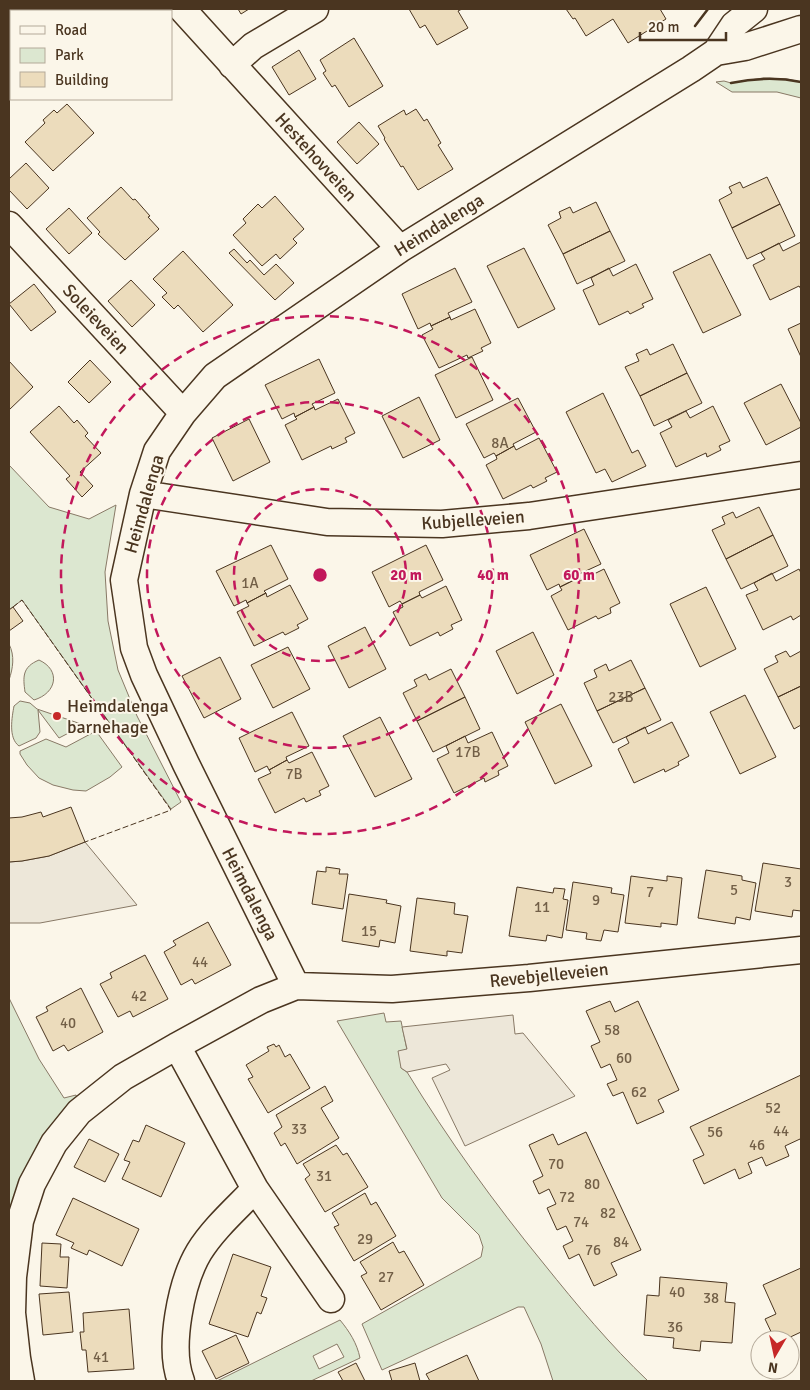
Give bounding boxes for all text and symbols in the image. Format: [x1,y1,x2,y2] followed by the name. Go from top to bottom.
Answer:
[10,10,172,100] legend
[640,10,726,42] scale bar
[648,18,679,36] text: 20 m
[55,21,87,39] text: Road
[55,46,84,64] text: Park
[55,71,109,89] text: Building
[270,108,362,206] street label: Hestehovveien
[390,189,488,261] street label: Heimdalenga
[58,279,134,359] street label: Soleieveien
[491,434,509,452] house number: 8A
[119,452,169,556] street label: Heimdalenga
[421,505,525,535] street label: Kubjelleveien
[311,566,329,584] centre of rings
[390,566,422,584] text: 20 m
[477,566,509,584] text: 40 m
[563,566,595,584] text: 60 m
[241,574,259,592] house number: 1A
[608,688,634,706] house number: 23B
[67,695,169,738] place label: Heimdalenga barnehage
[51,710,63,722] marker: Heimdalenga barnehage
[455,743,481,761] house number: 17B
[285,765,303,783] house number: 7B
[217,844,283,944] street label: Heimdalenga
[784,873,792,891] house number: 3
[730,881,738,899] house number: 5
[646,883,654,901] house number: 7
[592,891,600,909] house number: 9
[534,898,550,916] house number: 11
[361,922,377,940] house number: 15
[192,953,208,971] house number: 44
[488,958,610,992] street label: Revebjelleveien
[131,987,147,1005] house number: 42
[60,1014,76,1032] house number: 40
[604,1021,620,1039] house number: 58
[616,1049,632,1067] house number: 60
[631,1083,647,1101] house number: 62
[765,1099,781,1117] house number: 52
[291,1120,307,1138] house number: 33
[773,1122,789,1140] house number: 44
[707,1123,723,1141] house number: 56
[749,1136,765,1154] house number: 46
[548,1155,564,1173] house number: 70
[316,1167,332,1185] house number: 31
[584,1175,600,1193] house number: 80
[559,1188,575,1206] house number: 72
[600,1204,616,1222] house number: 82
[573,1213,589,1231] house number: 74
[357,1230,373,1248] house number: 29
[613,1233,629,1251] house number: 84
[585,1241,601,1259] house number: 76
[378,1268,394,1286] house number: 27
[669,1283,685,1301] house number: 40
[703,1289,719,1307] house number: 38
[667,1318,683,1336] house number: 36
[750,1330,800,1380] north arrow
[93,1348,109,1366] house number: 41
[767,1358,779,1377] text: N

